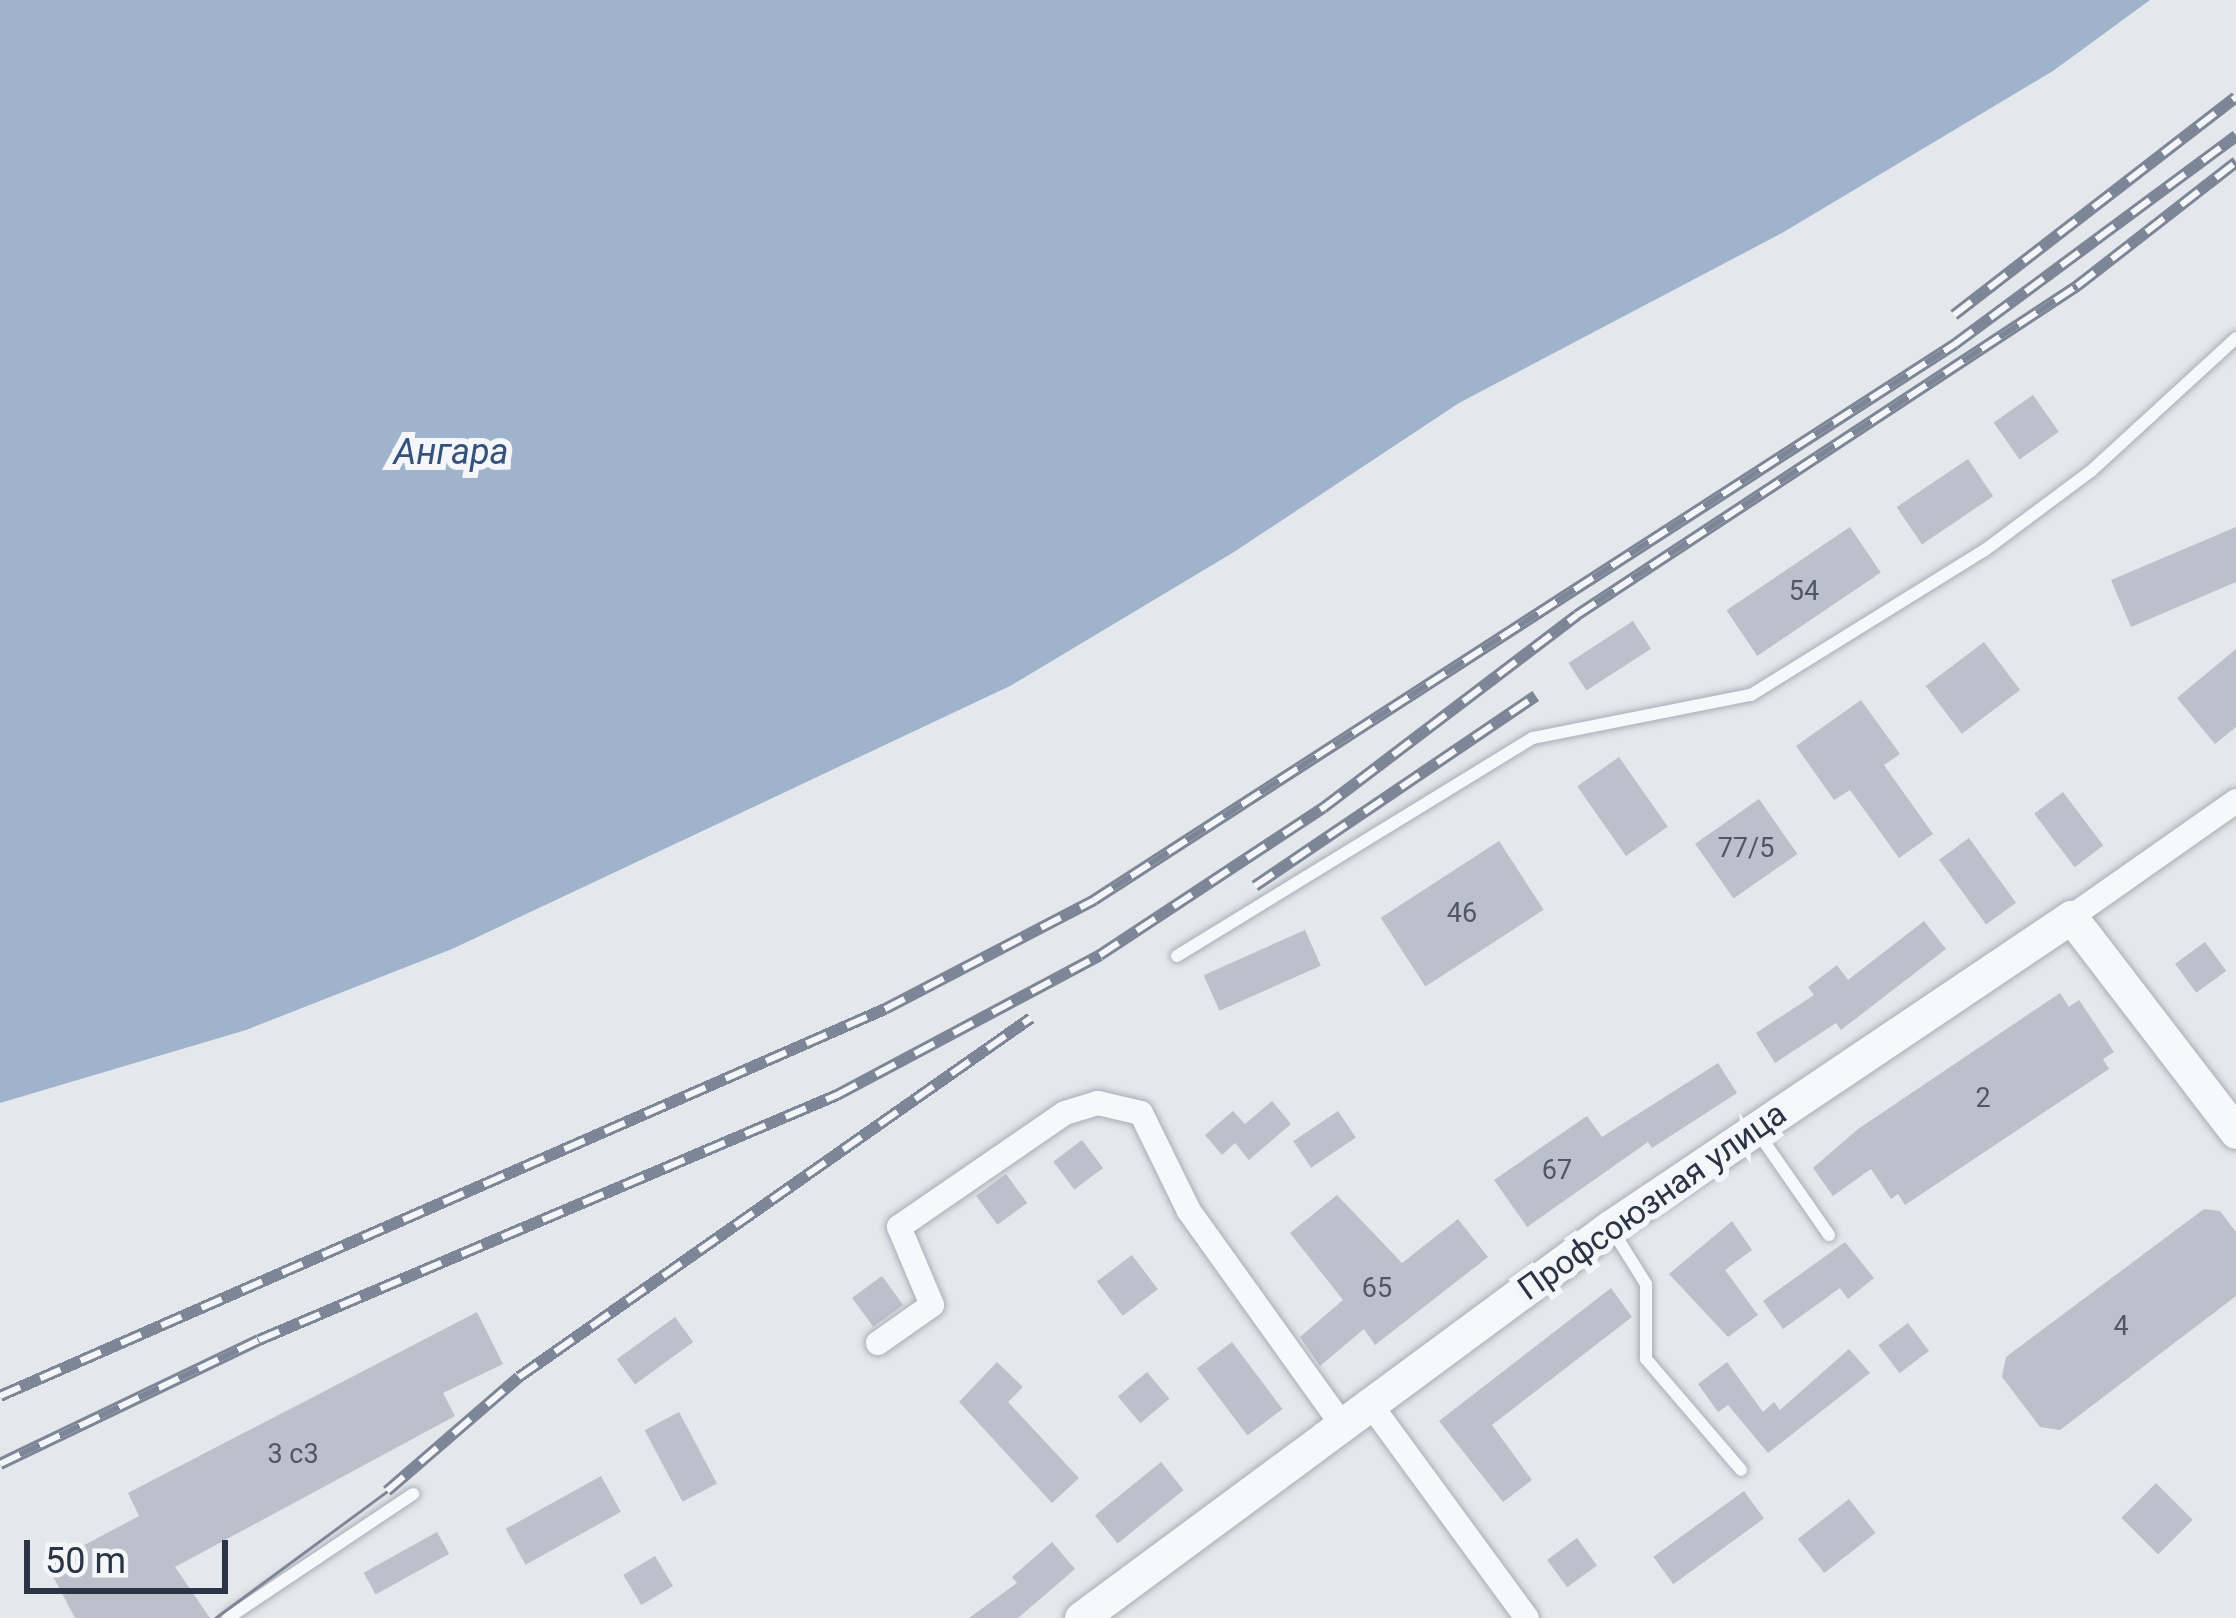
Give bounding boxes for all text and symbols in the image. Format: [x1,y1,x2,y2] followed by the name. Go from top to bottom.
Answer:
[393,431,509,475] water label: Ангара
[1789,576,1819,608] house number: 54
[1718,833,1774,865] house number: 77/5
[1447,898,1477,930] house number: 46
[1975,1083,1991,1115] house number: 2
[1510,1093,1794,1309] street label: Профсоюзная улица
[1542,1155,1572,1187] house number: 67
[1362,1273,1392,1305] house number: 65
[2113,1311,2129,1343] house number: 4
[267,1439,319,1471] house number: 3 с3
[30,1516,234,1590] scale bar
[45,1540,126,1582] text: 50 m

